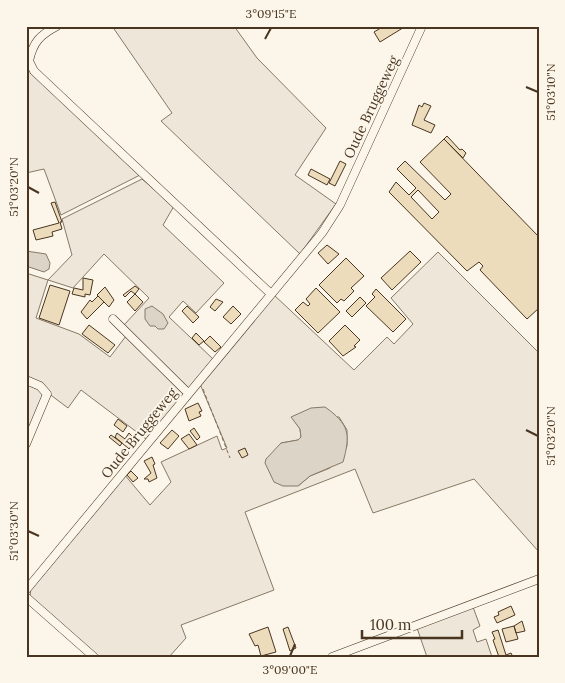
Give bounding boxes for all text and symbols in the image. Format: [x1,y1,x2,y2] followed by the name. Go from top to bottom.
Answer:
[246,6,296,21] text: 3°09'15"E
[339,52,403,161] street label: Oude Bruggeweg
[543,63,558,121] text: 51°03'10"N
[6,157,21,217] text: 51°03'20"N
[97,384,181,482] street label: Oude Bruggeweg
[543,406,558,466] text: 51°03'20"N
[6,501,21,561] text: 51°03'30"N
[362,608,462,640] scale bar
[370,615,411,634] text: 100 m
[263,662,317,677] text: 3°09'00"E

